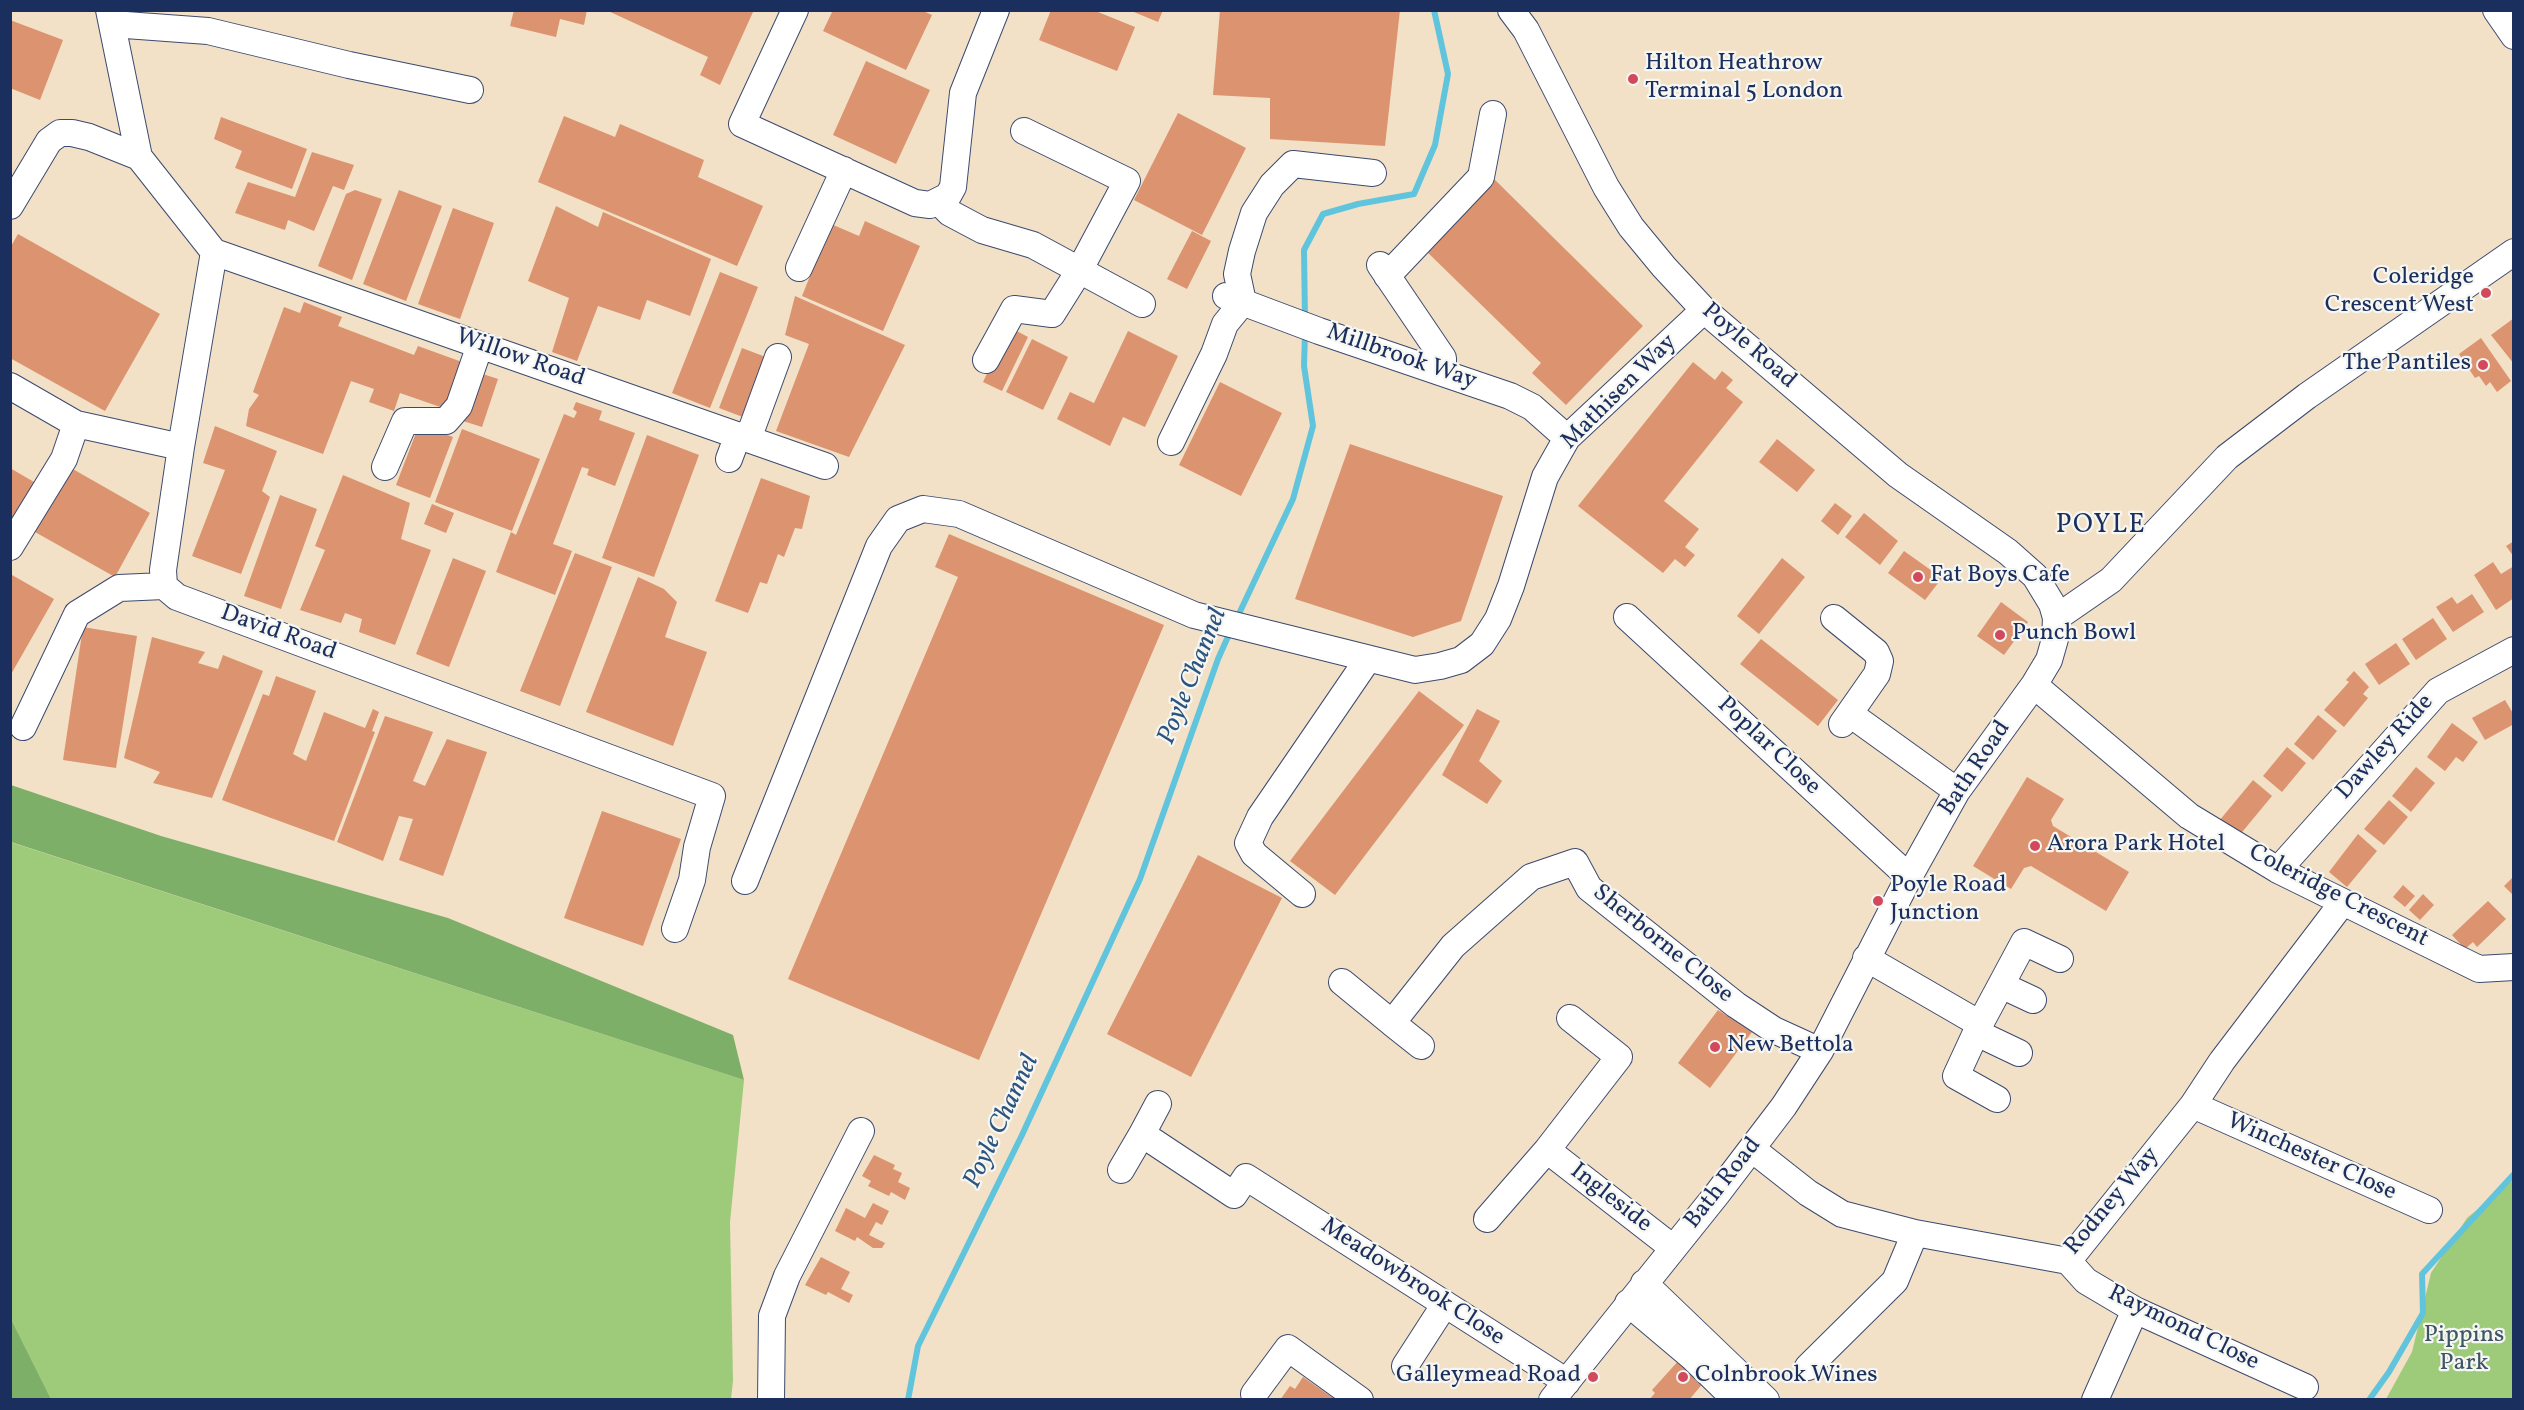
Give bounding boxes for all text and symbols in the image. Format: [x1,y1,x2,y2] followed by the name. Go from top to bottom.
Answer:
[1645,51,1843,107] place label: Hilton Heathrow Terminal 5 London
[1626,72,1640,86] marker: Hilton Heathrow Terminal 5 London
[2325,265,2474,321] place label: Coleridge Crescent West
[2479,286,2493,300] marker: Coleridge Crescent West
[1695,298,1801,396] street label: Poyle Road
[1322,319,1480,397] street label: Millbrook Way
[451,323,589,395] street label: Willow Road
[1556,329,1684,457] street label: Mathisen Way
[2342,351,2471,379] place label: The Pantiles
[2476,358,2490,372] marker: The Pantiles
[2056,511,2146,543] district label: POYLE
[1930,563,2070,591] place label: Fat Boys Cafe
[1911,570,1925,584] marker: Fat Boys Cafe
[216,600,340,668] street label: David Road
[1153,604,1235,750] water label: Poyle Channel
[2012,621,2136,649] place label: Punch Bowl
[1993,628,2007,642] marker: Punch Bowl
[2331,689,2441,807] street label: Dawley Ride
[1710,692,1826,802] street label: Poplar Close
[1934,716,2018,822] street label: Bath Road
[2047,832,2225,860] place label: Arora Park Hotel
[2028,839,2042,853] marker: Arora Park Hotel
[2243,839,2433,955] street label: Coleridge Crescent
[1890,873,2007,929] place label: Poyle Road Junction
[1586,879,1738,1011] street label: Sherborne Close
[1871,894,1885,908] marker: Poyle Road Junction
[1727,1033,1854,1061] place label: New Bettola
[1708,1040,1722,1054] marker: New Bettola
[958,1050,1048,1194] water label: Poyle Channel
[2222,1108,2400,1208] street label: Winchester Close
[1679,1132,1769,1236] street label: Bath Road
[2060,1142,2166,1262] street label: Rodney Way
[1563,1158,1657,1240] street label: Ingleside
[1315,1213,1509,1353] street label: Meadowbrook Close
[2103,1280,2263,1378] street label: Raymond Close
[2424,1323,2504,1379] park label: Pippins Park
[1396,1363,1581,1391] place label: Galleymead Road
[1695,1363,1878,1391] place label: Colnbrook Wines
[1586,1370,1600,1384] marker: Galleymead Road
[1676,1370,1690,1384] marker: Colnbrook Wines

